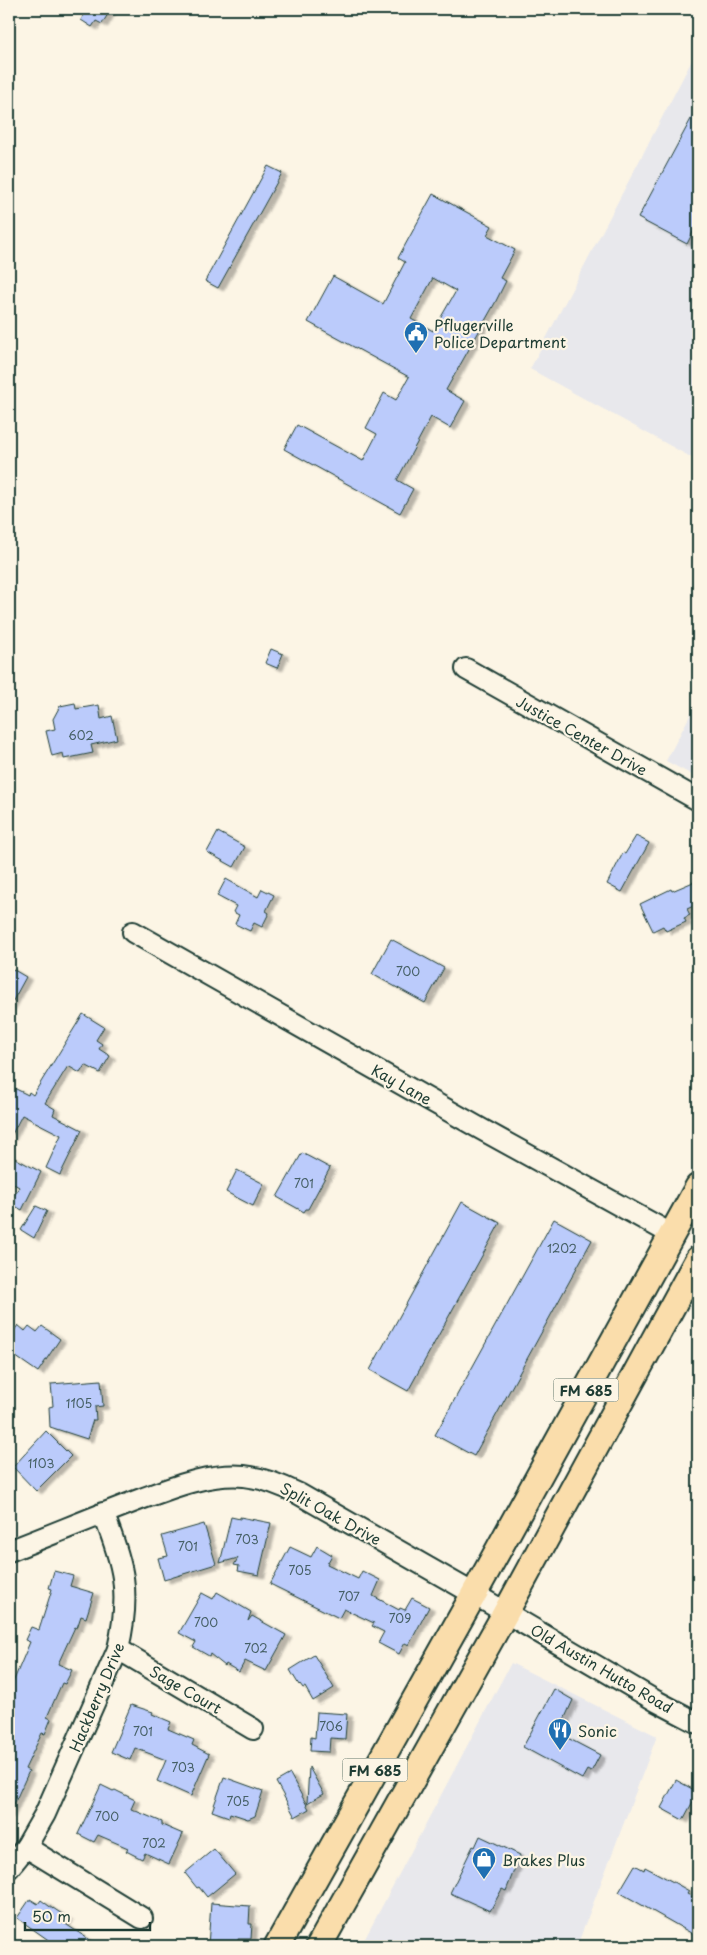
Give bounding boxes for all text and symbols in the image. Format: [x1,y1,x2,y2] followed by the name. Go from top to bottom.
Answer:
[434,313,566,353] place label: Pflugerville Police Department
[403,320,429,354] public building icon: Pflugerville Police Department
[512,689,652,781] street label: Justice Center Drive
[68,726,94,744] house number: 602
[396,962,420,980] house number: 700
[368,1058,436,1110] street label: Kay Lane
[294,1174,314,1192] house number: 701
[547,1239,577,1257] house number: 1202
[554,1378,618,1402] road number: FM 685
[66,1394,92,1412] house number: 1105
[28,1454,54,1472] house number: 1103
[276,1476,386,1550] street label: Split Oak Drive
[235,1530,259,1548] house number: 703
[178,1537,198,1555] house number: 701
[289,1561,311,1579] house number: 705
[338,1587,360,1605] house number: 707
[389,1609,411,1627] house number: 709
[194,1613,218,1631] house number: 700
[527,1618,677,1718] street label: Old Austin Hutto Road
[63,1639,129,1755] street label: Hackberry Drive
[244,1639,268,1657] house number: 702
[146,1659,226,1719] street label: Sage Court
[319,1717,343,1735] house number: 706
[547,1717,573,1751] restaurant icon: Sonic
[578,1719,617,1742] place label: Sonic
[133,1722,153,1740] house number: 701
[171,1758,195,1776] house number: 703
[342,1758,408,1782] road number: FM 685
[227,1792,249,1810] house number: 705
[95,1807,119,1825] house number: 700
[142,1834,166,1852] house number: 702
[471,1846,497,1880] shop icon: Brakes Plus
[502,1848,585,1871] place label: Brakes Plus
[25,1900,150,1932] scale bar
[32,1904,71,1927] text: 50 m

